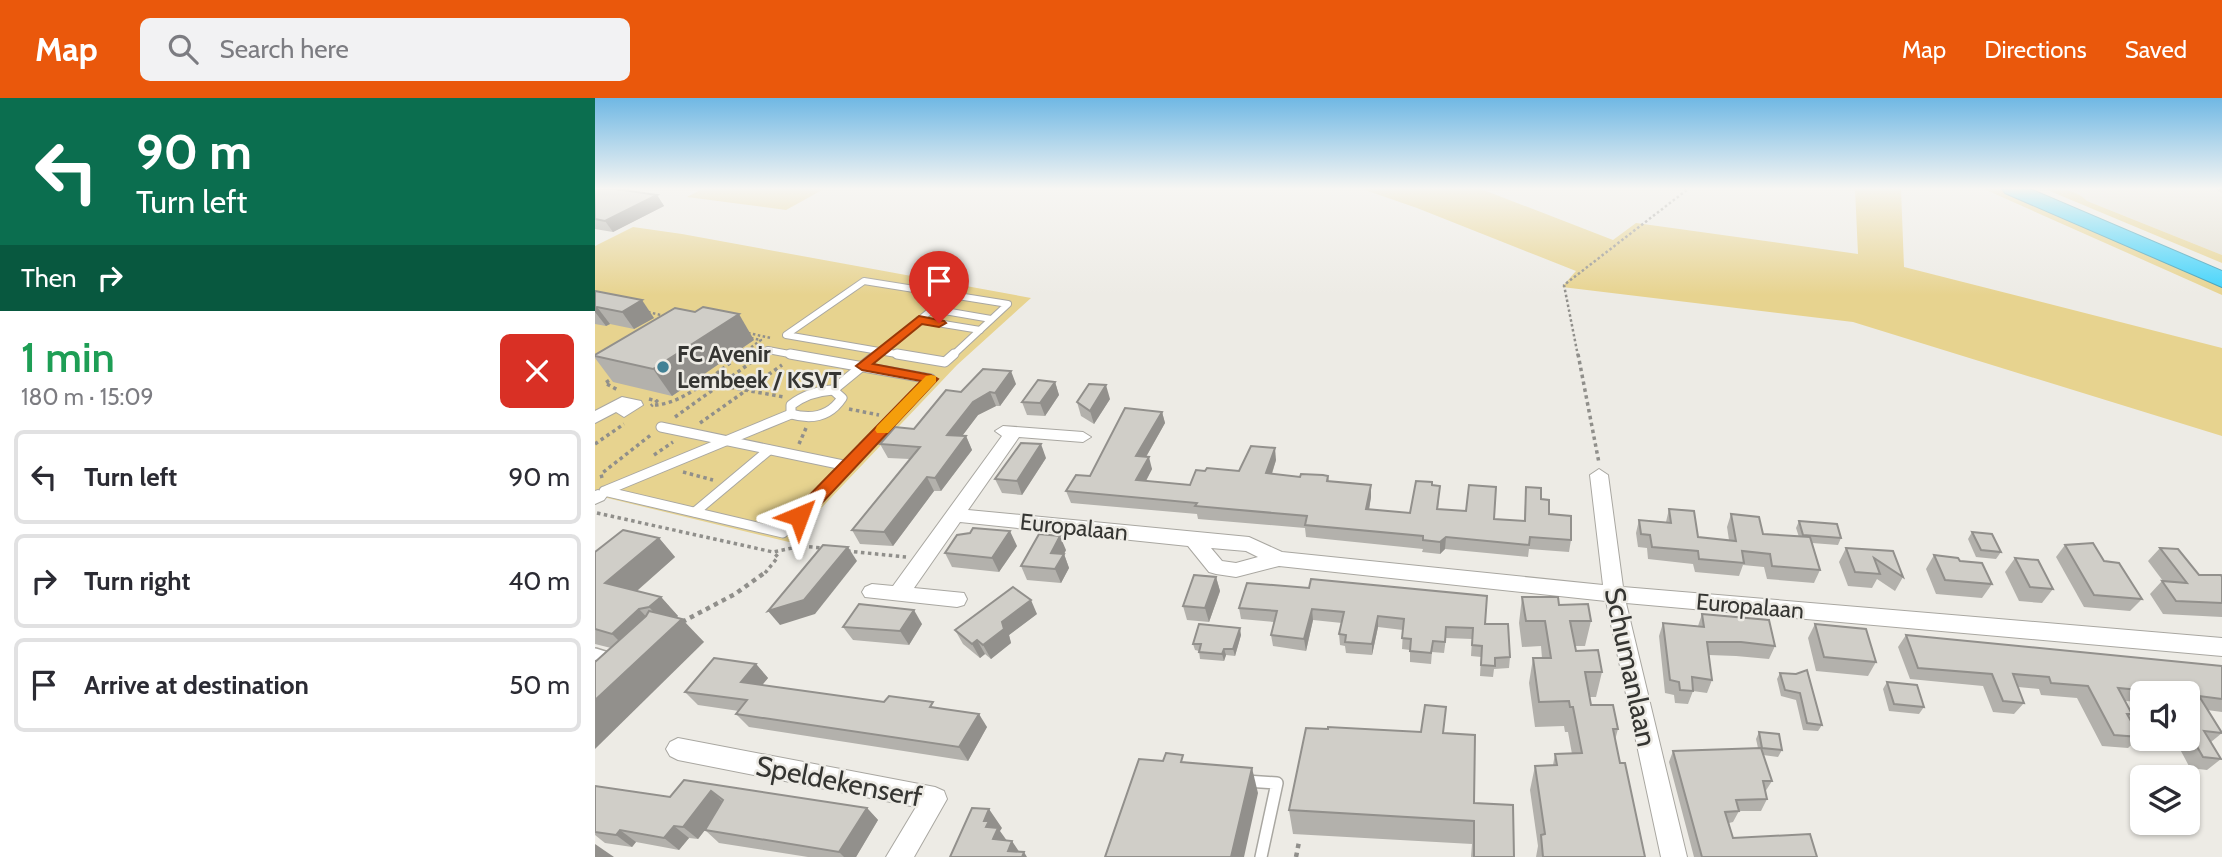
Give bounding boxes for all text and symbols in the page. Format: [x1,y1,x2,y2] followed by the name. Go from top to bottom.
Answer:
[140,18,630,81] search box
[35,29,98,69] text: Map
[164,30,202,68] icon: search
[220,33,349,65] text: Search here
[1902,35,1946,64] text: Map
[1984,35,2087,64] text: Directions
[2125,35,2187,64] text: Saved
[136,122,252,181] text: 90 m
[21,126,112,217] icon: left
[136,182,247,221] text: Turn left
[909,251,969,323] pin
[91,259,129,297] icon: right
[21,262,77,294] text: Then
[920,262,958,300] icon: arrive
[21,331,115,383] text: 1 min
[500,334,574,408] button: close
[677,340,842,394] place label: FC Avenir Lembeek / KSVT
[655,359,671,375] marker: FC Avenir Lembeek / KSVT
[21,383,154,411] text: 180 m · 15:09
[25,458,63,496] icon: left
[84,461,177,493] text: Turn left
[508,461,570,493] text: 90 m
[762,479,836,553] position arrow
[1019,507,1129,547] street label: Europalaan
[25,562,63,600] icon: right
[84,565,190,597] text: Turn right
[508,565,570,597] text: 40 m
[1598,584,1664,750] street label: Schumanlaan
[1695,587,1805,625] street label: Europalaan
[25,666,63,704] icon: arrive
[84,669,309,701] text: Arrive at destination
[509,669,570,701] text: 50 m
[2130,681,2200,835] map controls
[2130,681,2200,751] button: sound
[753,748,925,814] street label: Speldekenserf
[2130,765,2200,835] button: layers

